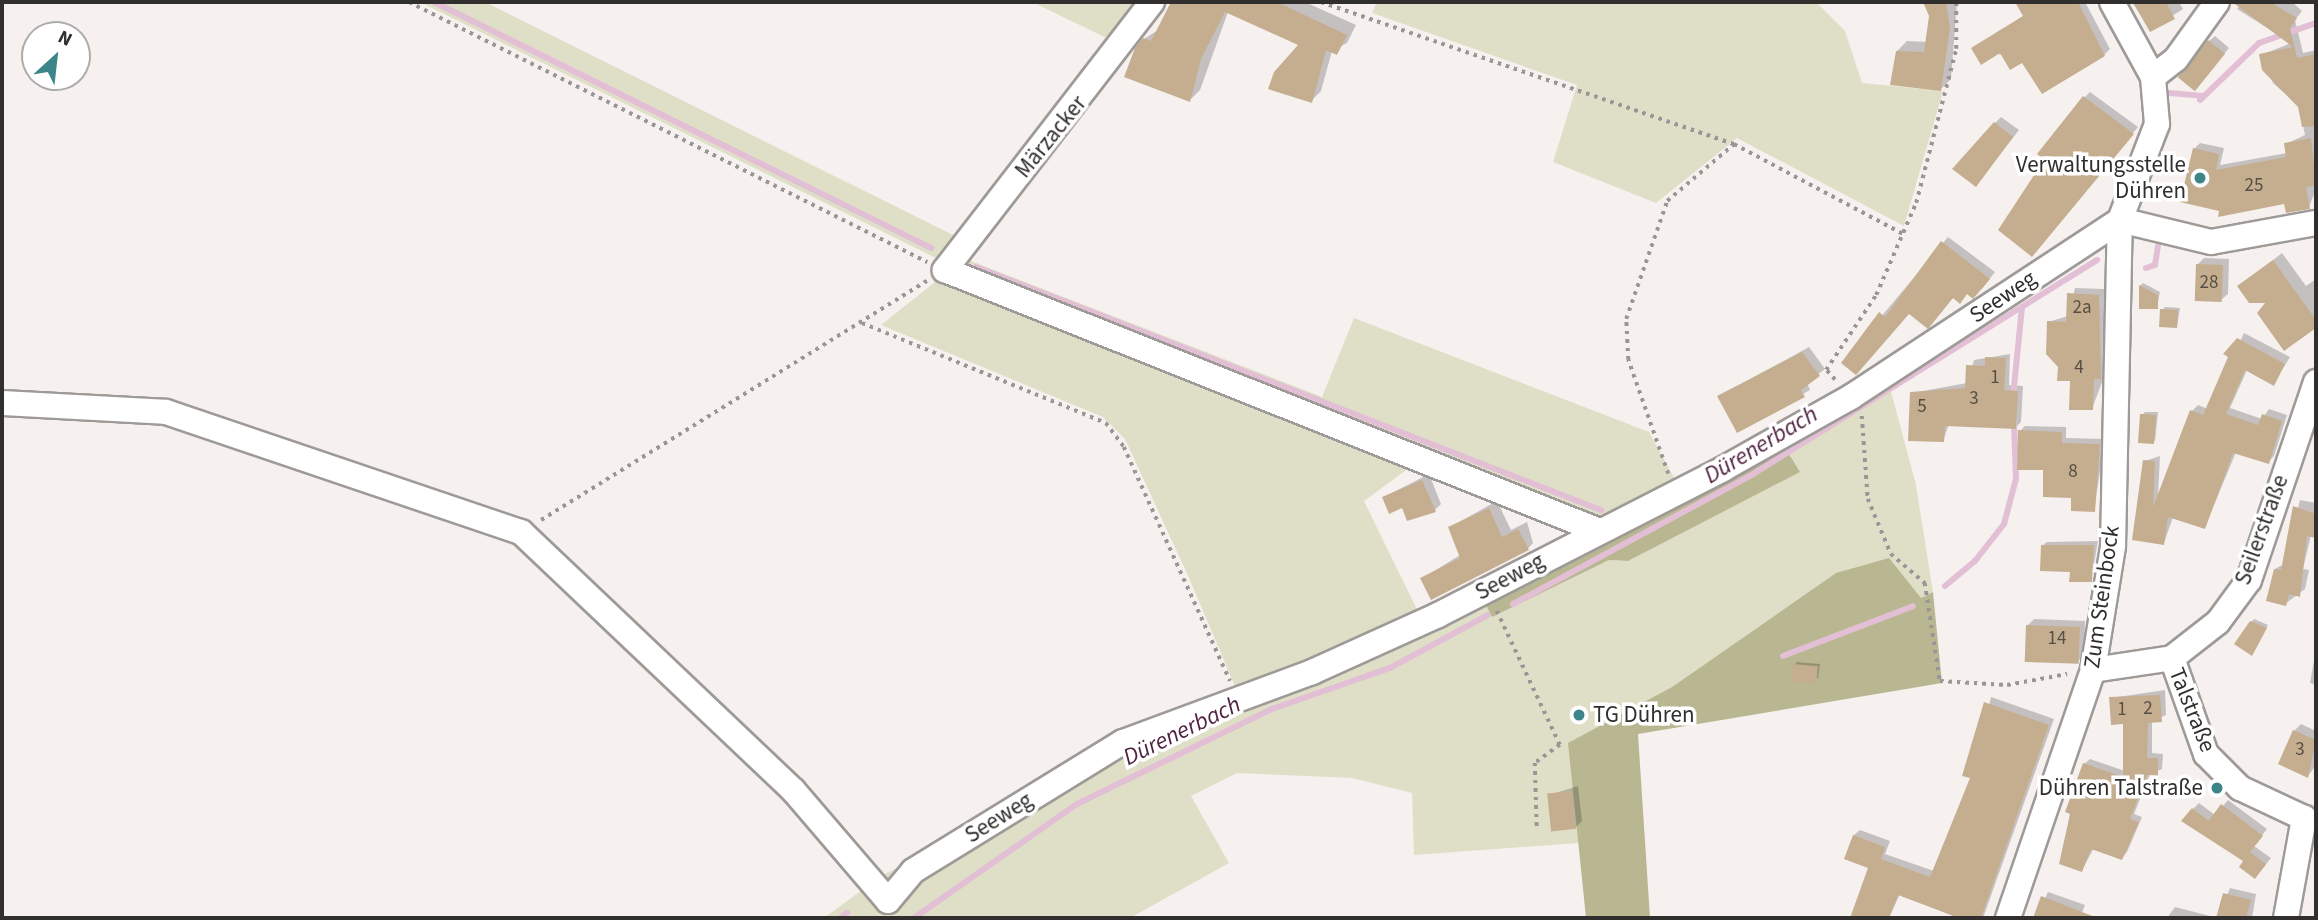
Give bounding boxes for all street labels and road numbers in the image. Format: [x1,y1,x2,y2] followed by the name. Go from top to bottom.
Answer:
[1009,90,1093,184] street label: Märzacker
[1964,265,2042,329] street label: Seeweg
[2229,471,2295,589] street label: Seilerstraße
[2078,524,2126,670] street label: Zum Steinbock
[1471,547,1549,607] street label: Seeweg
[2163,664,2221,756] street label: Talstraße
[960,787,1038,849] street label: Seeweg

